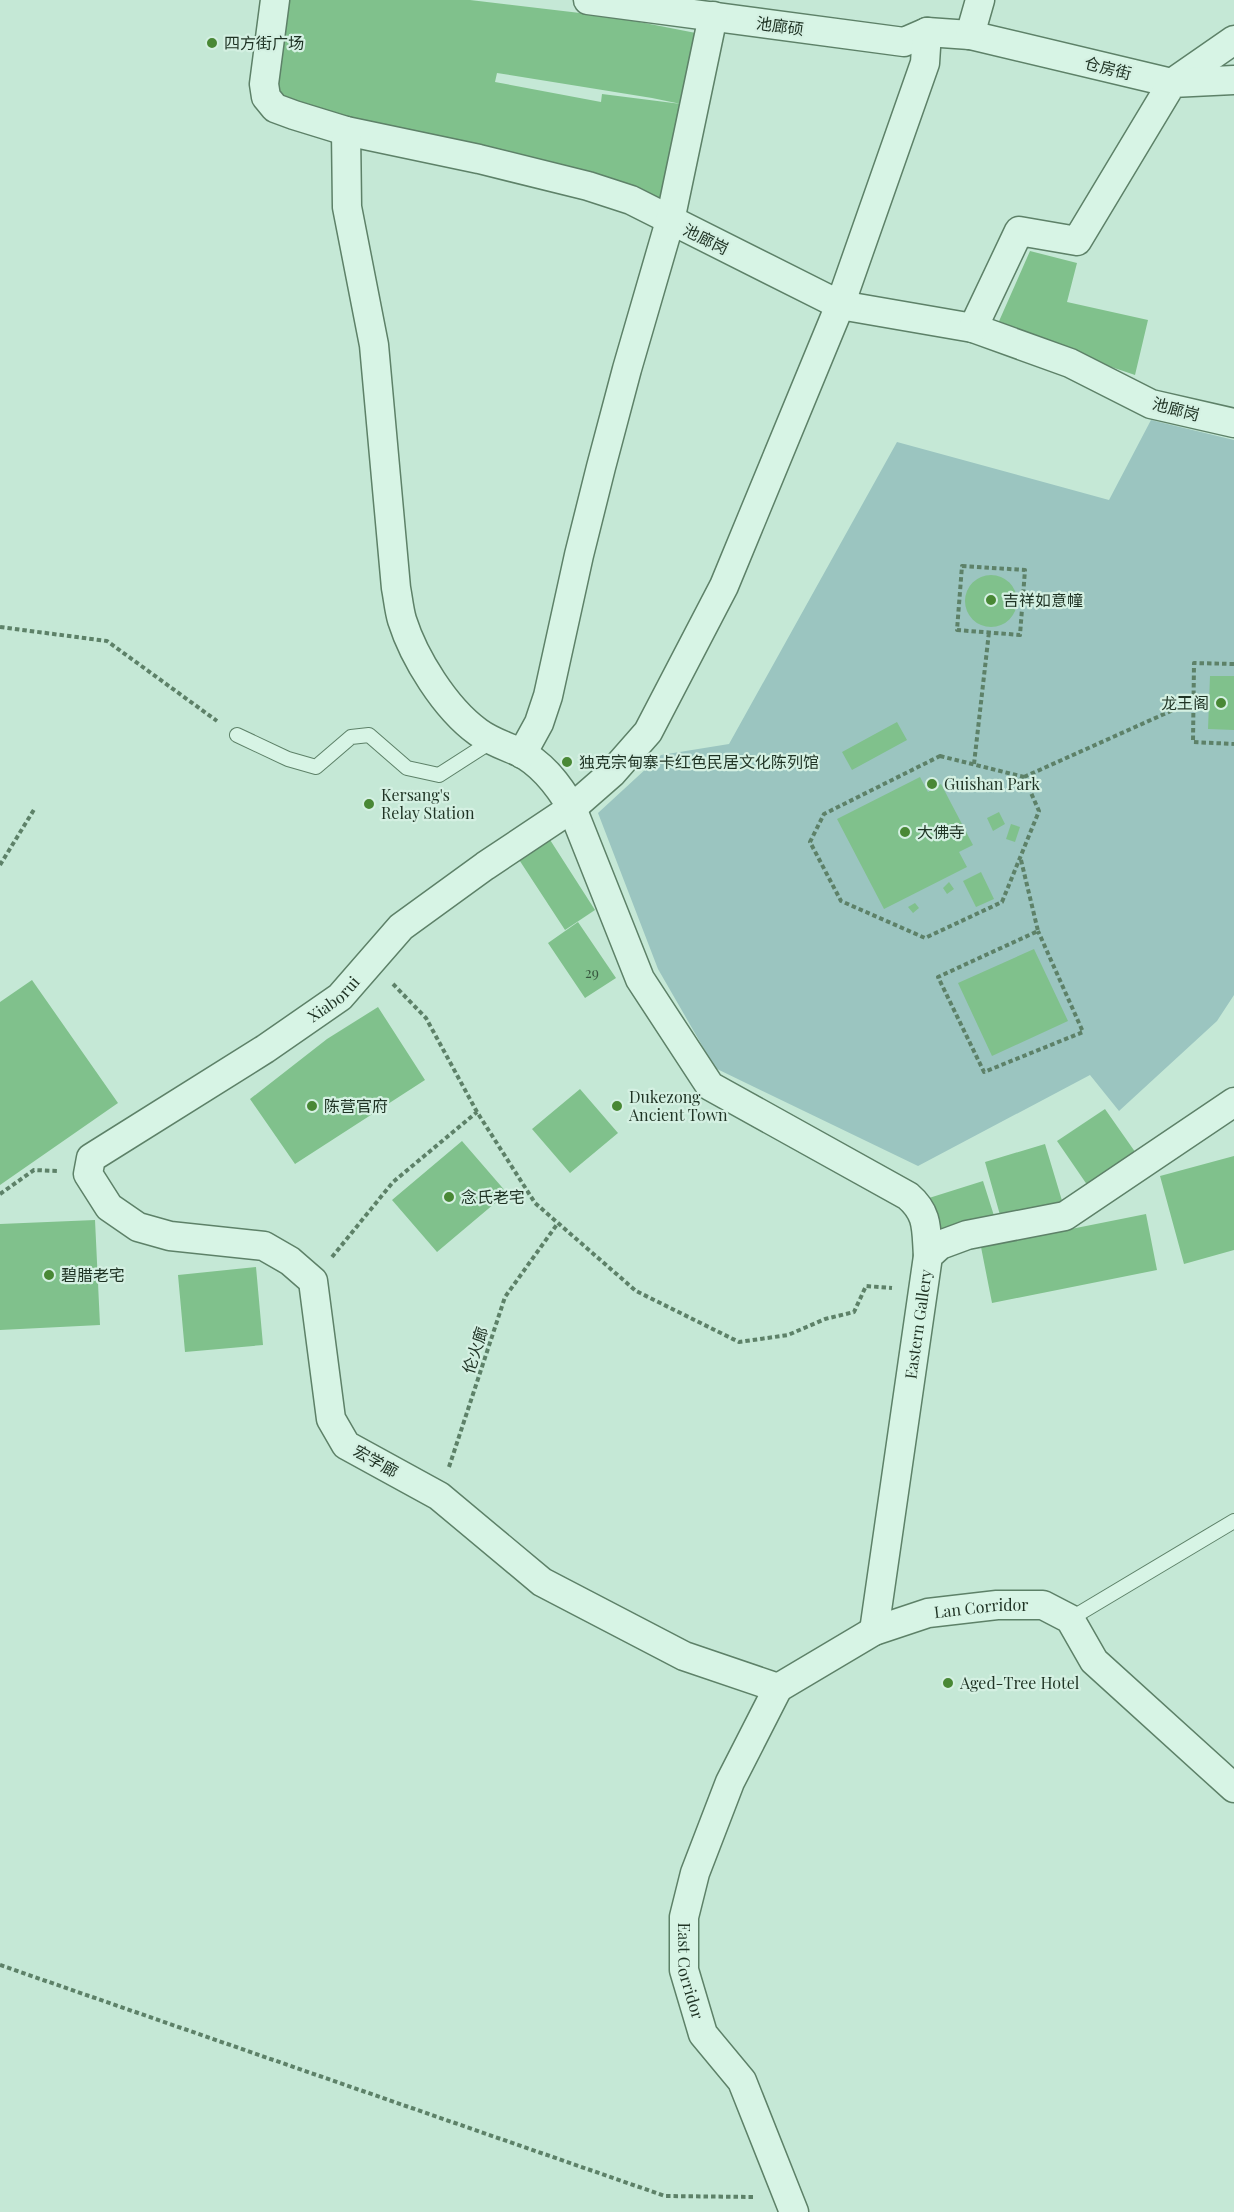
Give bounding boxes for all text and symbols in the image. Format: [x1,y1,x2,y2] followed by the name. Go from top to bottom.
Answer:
[755,12,805,39] street label: 池廊硕
[224,32,304,53] place label: 四方街广场
[205,36,219,50] marker: 四方街广场
[1082,52,1134,84] street label: 仓房街
[680,219,732,259] street label: 池廊岗
[1150,392,1202,425] street label: 池廊岗
[1003,589,1083,610] place label: 吉祥如意幢
[984,593,998,607] marker: 吉祥如意幢
[1161,692,1209,713] place label: 龙王阁
[1214,696,1228,710] marker: 龙王阁
[579,751,819,772] place label: 独克宗甸寨卡红色民居文化陈列馆
[560,755,574,769] marker: 独克宗甸寨卡红色民居文化陈列馆
[944,773,1040,794] place label: Guishan Park
[925,777,939,791] marker: Guishan Park
[381,784,475,823] place label: Kersang's Relay Station
[362,797,376,811] marker: Kersang's Relay Station
[917,821,965,842] place label: 大佛寺
[898,825,912,839] marker: 大佛寺
[585,963,599,982] house number: 29
[303,971,364,1026] street label: Xiaborui
[628,1086,728,1125] place label: Dukezong Ancient Town
[324,1095,388,1116] place label: 陈营官府
[305,1099,319,1113] marker: 陈营官府
[610,1099,624,1113] marker: Dukezong Ancient Town
[461,1186,525,1207] place label: 念氏老宅
[442,1190,456,1204] marker: 念氏老宅
[61,1264,125,1285] place label: 碧腊老宅
[42,1268,56,1282] marker: 碧腊老宅
[899,1268,936,1380] street label: Eastern Gallery
[457,1324,492,1376] street label: 伦火廊
[350,1440,402,1481] street label: 宏学廊
[933,1594,1028,1622] street label: Lan Corridor
[959,1672,1080,1693] place label: Aged-Tree Hotel
[941,1676,955,1690] marker: Aged-Tree Hotel
[674,1922,709,2021] street label: East Corridor

